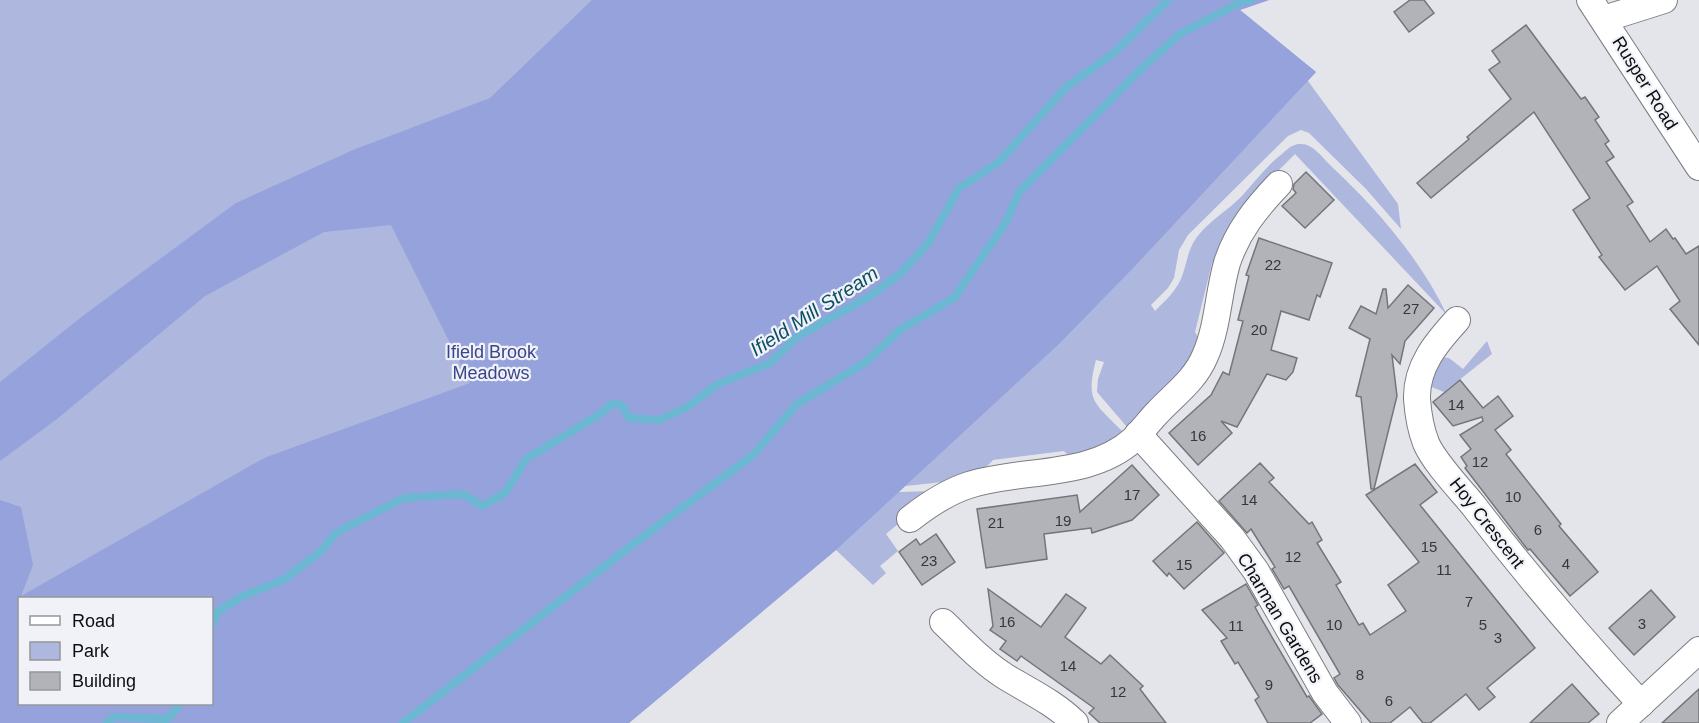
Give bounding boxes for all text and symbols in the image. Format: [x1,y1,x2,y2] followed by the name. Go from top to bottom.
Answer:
[1608,33,1682,133] street label: Rusper Road
[1265,256,1281,273] house number: 22
[746,262,882,360] water label: Ifield Mill Stream
[1403,300,1419,317] house number: 27
[1251,321,1267,338] house number: 20
[446,342,537,383] park label: Ifield Brook Meadows
[1448,396,1464,413] house number: 14
[1190,427,1206,444] house number: 16
[1472,453,1488,470] house number: 12
[1446,474,1528,572] street label: Hoy Crescent
[1124,486,1140,503] house number: 17
[1505,488,1521,505] house number: 10
[1241,491,1257,508] house number: 14
[1055,512,1071,529] house number: 19
[988,514,1004,531] house number: 21
[1534,521,1542,538] house number: 6
[1421,538,1437,555] house number: 15
[1285,548,1301,565] house number: 12
[1233,549,1327,687] street label: Charman Gardens
[921,552,937,569] house number: 23
[1562,555,1570,572] house number: 4
[1176,556,1192,573] house number: 15
[1436,561,1452,578] house number: 11
[1465,593,1473,610] house number: 7
[18,597,213,705] legend
[72,611,115,631] text: Road
[999,613,1015,630] house number: 16
[1638,615,1646,632] house number: 3
[1326,616,1342,633] house number: 10
[1479,616,1487,633] house number: 5
[1228,617,1244,634] house number: 11
[1494,629,1502,646] house number: 3
[72,641,110,661] text: Park
[1060,657,1076,674] house number: 14
[1356,666,1364,683] house number: 8
[72,671,136,691] text: Building
[1265,676,1273,693] house number: 9
[1110,683,1126,700] house number: 12
[1385,692,1393,709] house number: 6

